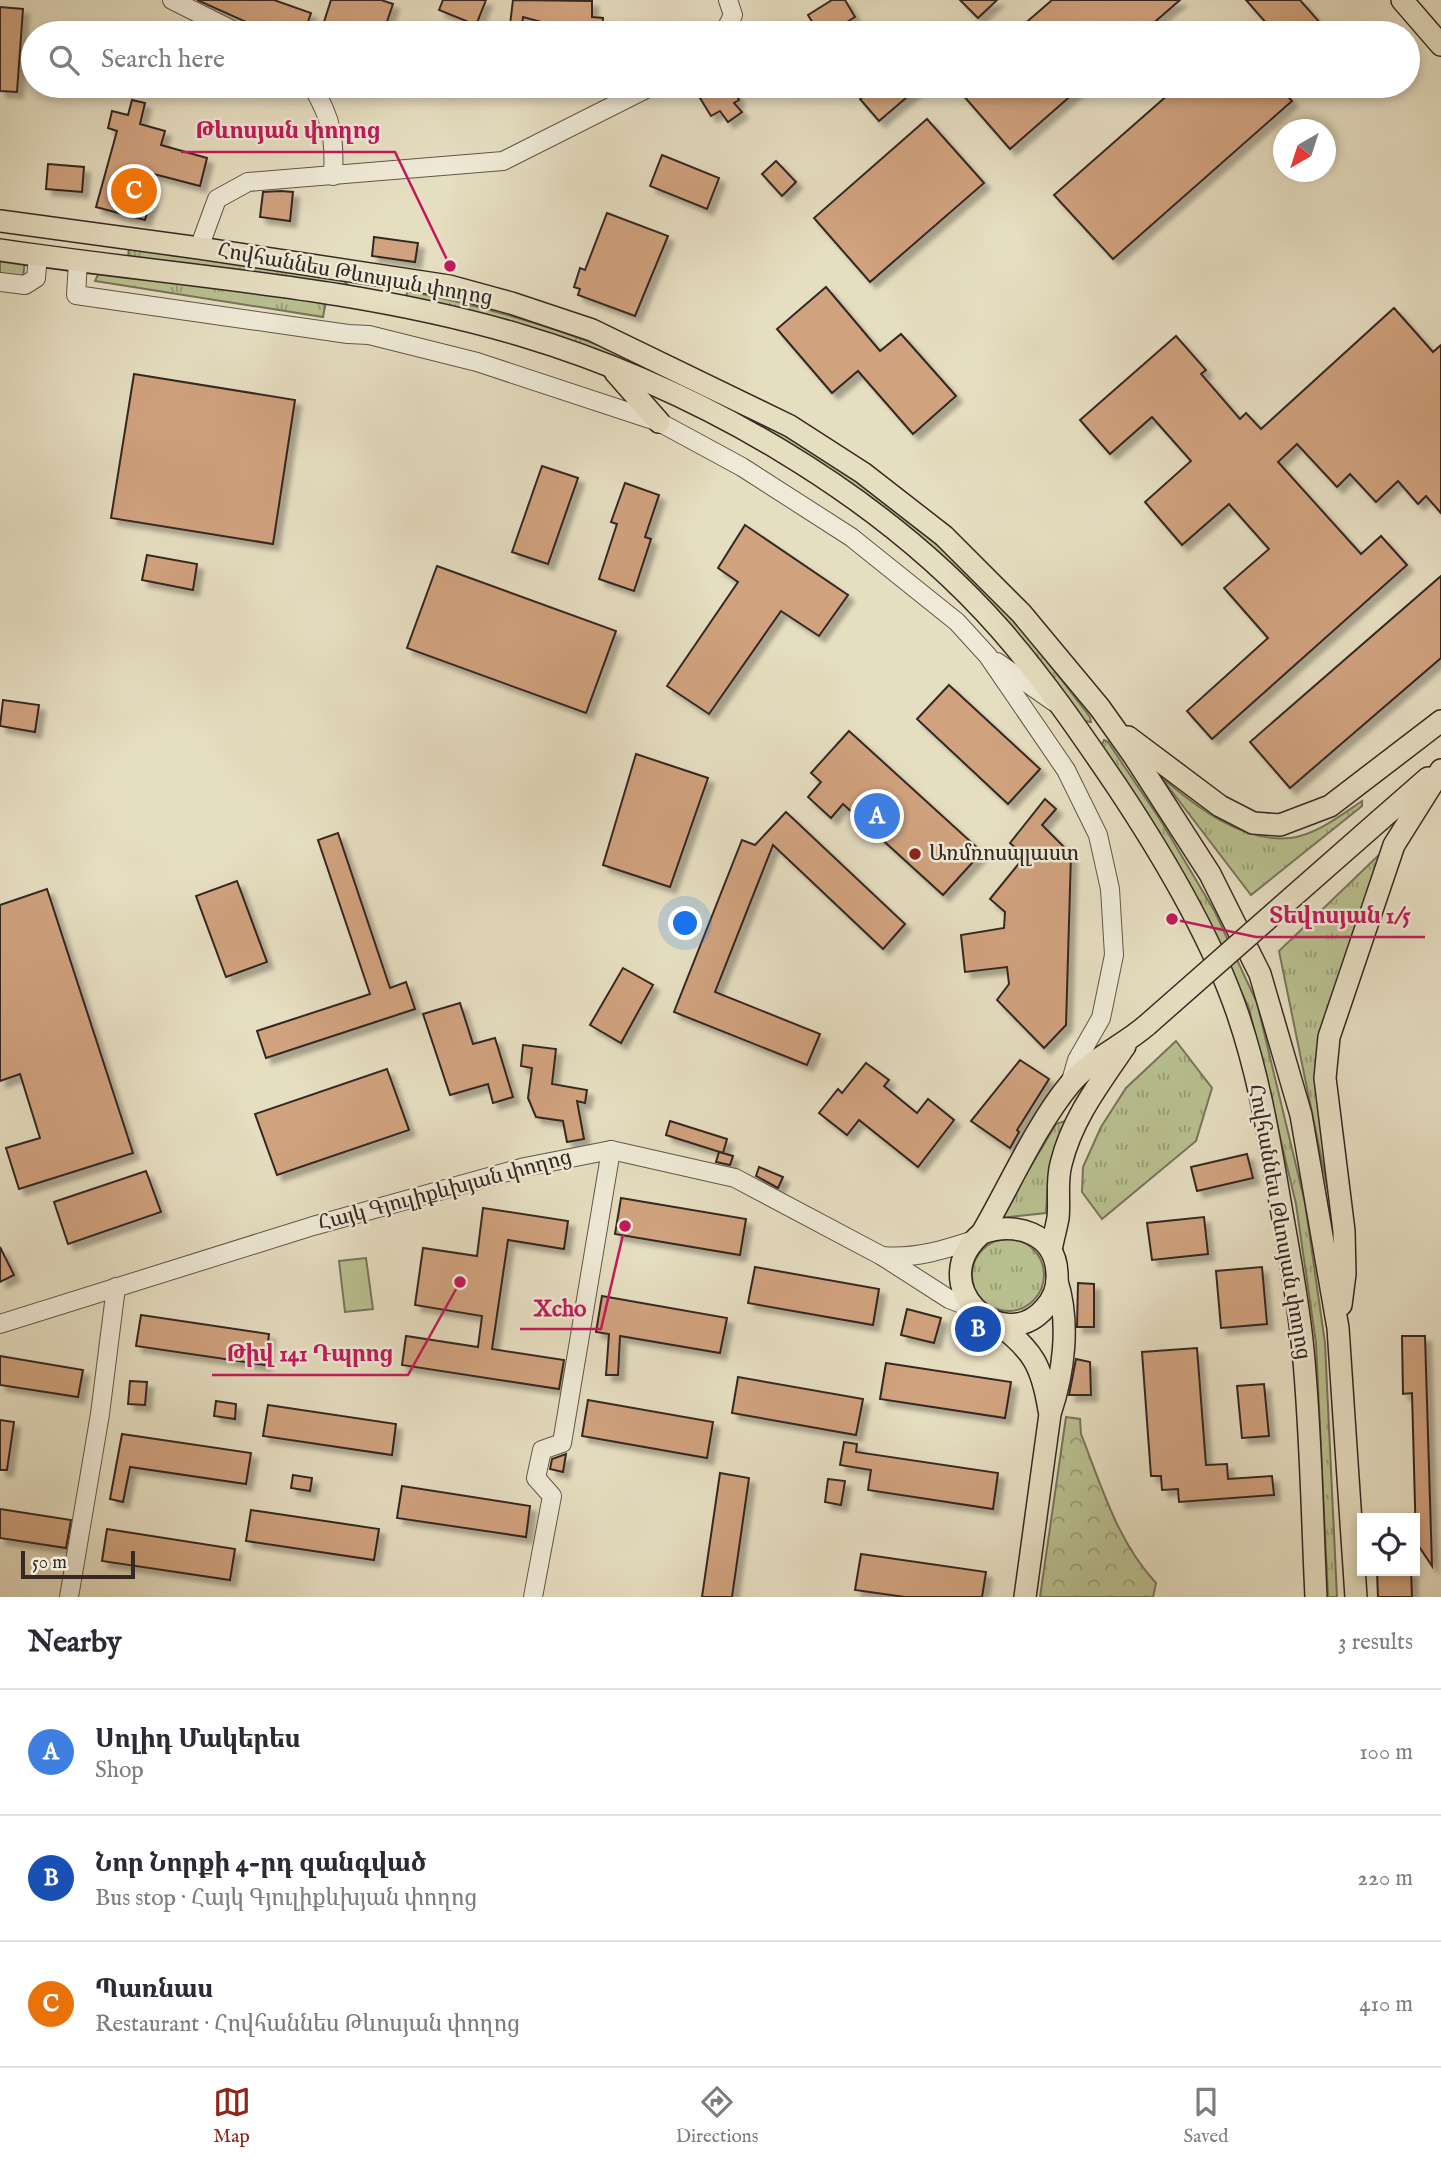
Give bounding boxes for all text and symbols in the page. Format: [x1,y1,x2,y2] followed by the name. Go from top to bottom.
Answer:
[21,21,1420,98] search box
[45,41,83,79] icon: search
[101,43,225,76] text: Search here
[181,108,395,152] callout: Թևոսյան փողոց
[195,117,381,146] text: Թևոսյան փողոց
[1273,119,1336,182] north arrow
[111,165,157,217] pin: C
[215,237,495,313] street label: Հովհաննես Թևոսյան փողոց
[854,790,900,842] pin: A
[929,841,1079,868] place label: Առմռոսպլաստ
[907,846,923,862] marker: Առմռոսպլաստ
[1256,893,1425,937] callout: Տեվոսյան 1/5
[1269,902,1411,931] text: Տեվոսյան 1/5
[668,906,702,940] your location
[1241,1082,1317,1362] street label: Հովհաննես Թևոսյան փողոց
[315,1144,575,1238] street label: Հայկ Գյուլիքևխյան փողոց
[520,1285,601,1329] callout: Xcho
[533,1295,587,1324] text: Xcho
[955,1303,1001,1355] pin: B
[212,1331,408,1375] callout: Թիվ 141 Դպրոց
[226,1340,394,1369] text: Թիվ 141 Դպրոց
[1357,1513,1420,1576] map controls
[1357,1513,1420,1576] button: locate
[21,1548,135,1580] scale bar
[32,1551,67,1575] text: 50 m
[28,1624,121,1662] text: Nearby
[1338,1628,1413,1657] text: 3 results
[95,1723,300,1756] text: Սոլիդ Մակերես
[43,1738,59,1767] text: A
[1359,1738,1413,1767] text: 100 m
[95,1756,144,1785] text: Shop
[95,1847,426,1880] text: Նոր Նորքի 4-րդ զանգված
[43,1864,59,1893] text: B
[1357,1864,1413,1893] text: 220 m
[95,1884,477,1913] text: Bus stop · Հայկ Գյուլիքևխյան փողոց
[95,1973,213,2006] text: Պառնաս
[43,1990,59,2019] text: C
[1359,1990,1413,2019] text: 410 m
[95,2010,520,2039] text: Restaurant · Հովհաննես Թևոսյան փողոց
[213,2083,251,2149] tab: Map
[676,2083,758,2149] tab: Directions
[1183,2083,1228,2149] tab: Saved

